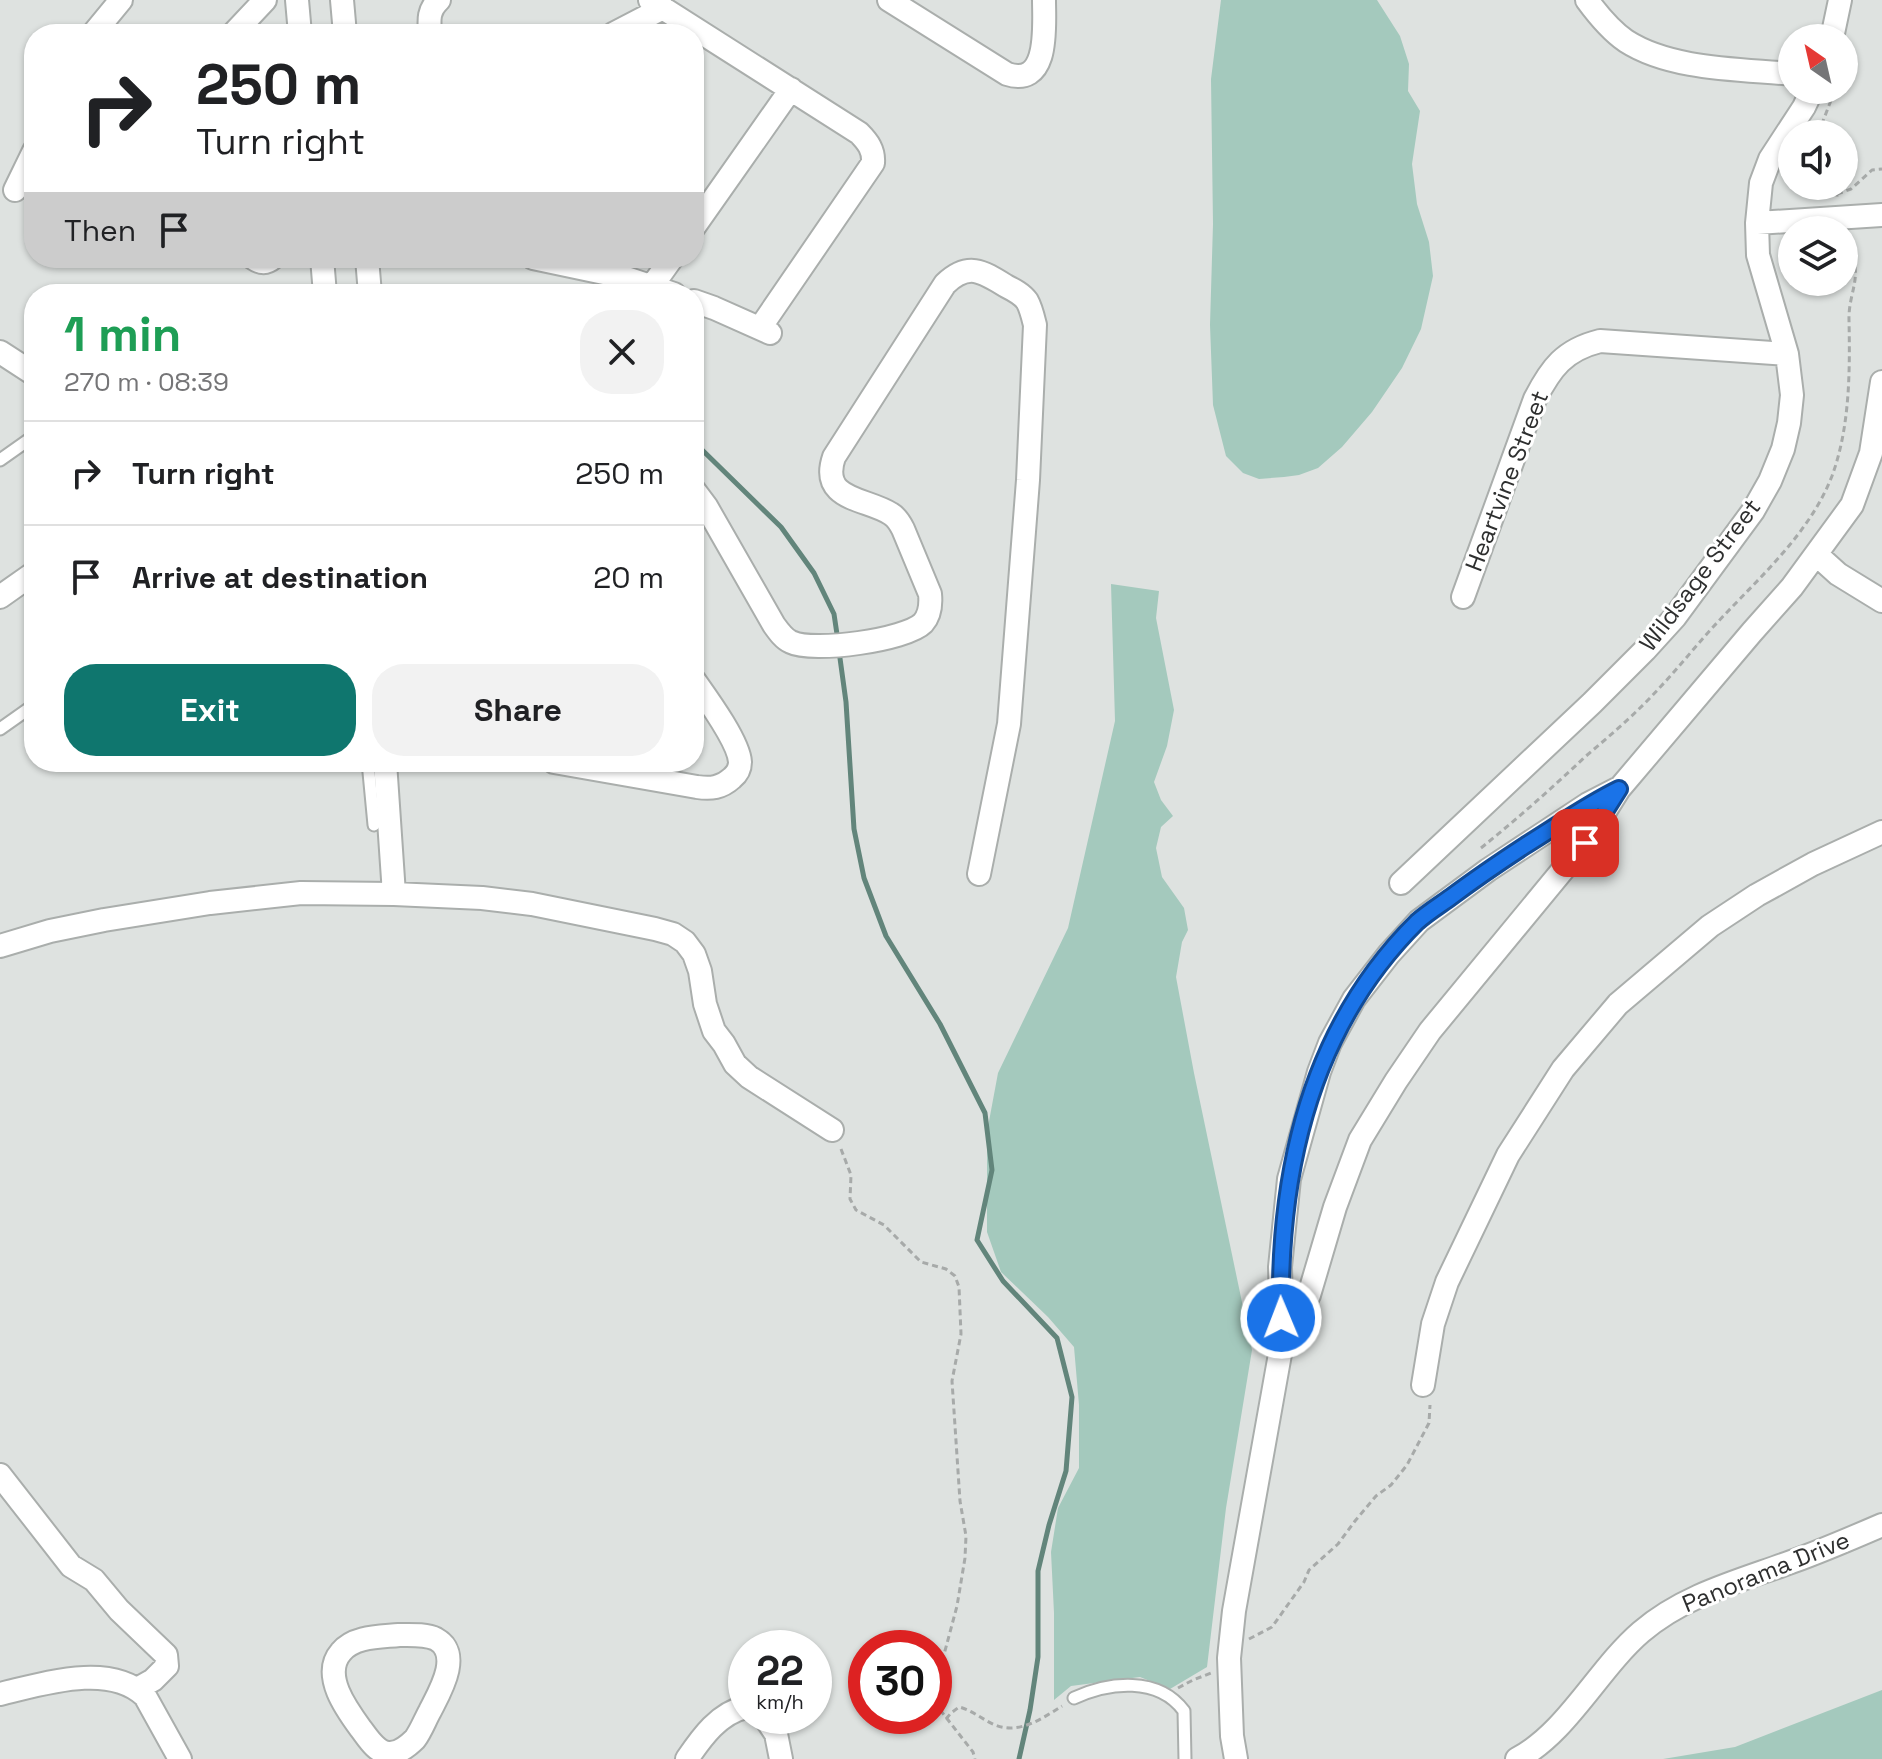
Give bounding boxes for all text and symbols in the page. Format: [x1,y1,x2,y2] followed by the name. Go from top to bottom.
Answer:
[1778,24,1858,104] north arrow
[1778,24,1858,296] map controls
[196,49,361,120] text: 250 m
[64,56,168,160] icon: right
[196,119,365,165] text: Turn right
[1778,120,1858,200] button: sound
[152,208,196,252] icon: arrive
[64,211,136,250] text: Then
[1778,216,1858,296] button: layers
[64,304,181,365] text: 1 min
[580,310,664,394] button: close
[64,365,229,399] text: 270 m · 08:39
[1458,386,1555,576] street label: Heartvine Street
[64,451,108,495] icon: right
[132,454,275,493] text: Turn right
[575,454,664,493] text: 250 m
[1632,492,1767,657] street label: Wildsage Street
[64,555,108,599] icon: arrive
[132,558,428,597] text: Arrive at destination
[593,558,664,597] text: 20 m
[64,664,356,756] button: Exit
[372,664,664,756] button: Share
[1551,809,1619,877] pin
[1563,821,1607,865] icon: arrive
[1239,1276,1323,1360] position arrow
[1677,1524,1854,1619] street label: Panorama Drive
[848,1630,952,1734] speed limit sign: 30
[756,1646,804,1697] text: 22
[756,1689,804,1715] text: km/h

